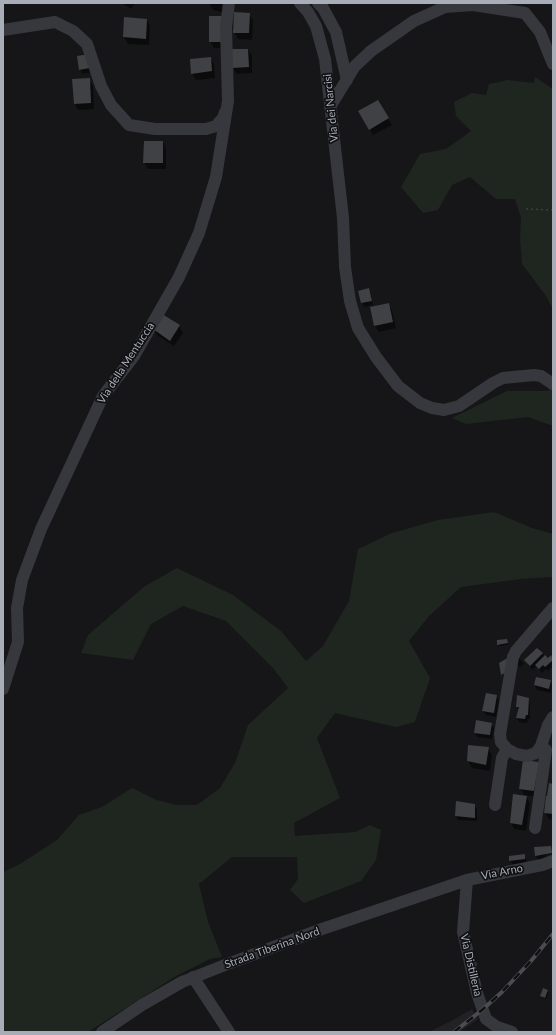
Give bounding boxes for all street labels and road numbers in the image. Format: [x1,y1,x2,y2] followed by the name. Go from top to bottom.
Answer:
[321,73,341,143] street label: Via dei Narcisi
[95,320,157,406] street label: Via della Mentuccia
[480,861,524,883] street label: Via Arno
[223,925,321,971] street label: Strada Tiberina Nord
[457,932,485,998] street label: Via Distilleria

